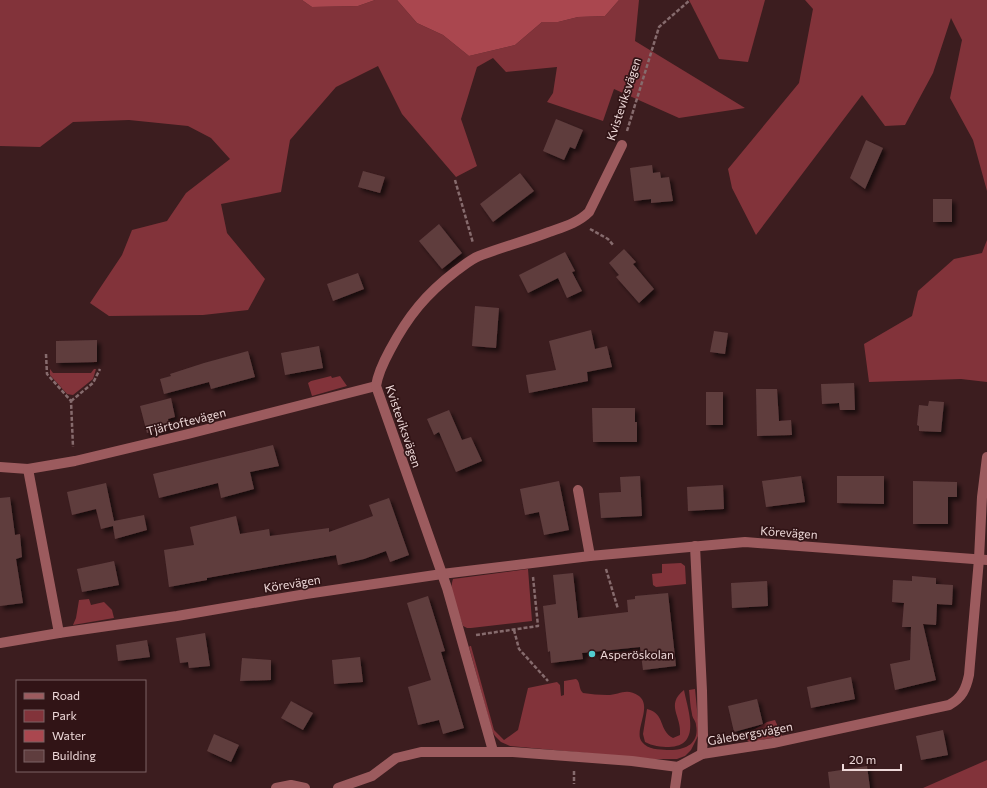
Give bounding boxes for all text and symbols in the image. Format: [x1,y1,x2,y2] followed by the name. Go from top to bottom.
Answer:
[603,56,643,142] street label: Kvisteviksvägen
[383,383,425,469] street label: Kvisteviksvägen
[145,404,227,438] street label: Tjärtoftevägen
[760,523,818,541] street label: Körevägen
[263,572,321,594] street label: Körevägen
[600,647,674,661] place label: Asperöskolan
[587,649,597,659] marker: Asperöskolan
[16,680,146,772] legend
[52,688,80,702] text: Road
[52,708,78,722] text: Park
[706,719,794,747] street label: Gålebergsvägen
[52,728,86,742] text: Water
[843,746,901,772] scale bar
[52,748,96,762] text: Building
[849,752,876,766] text: 20 m

